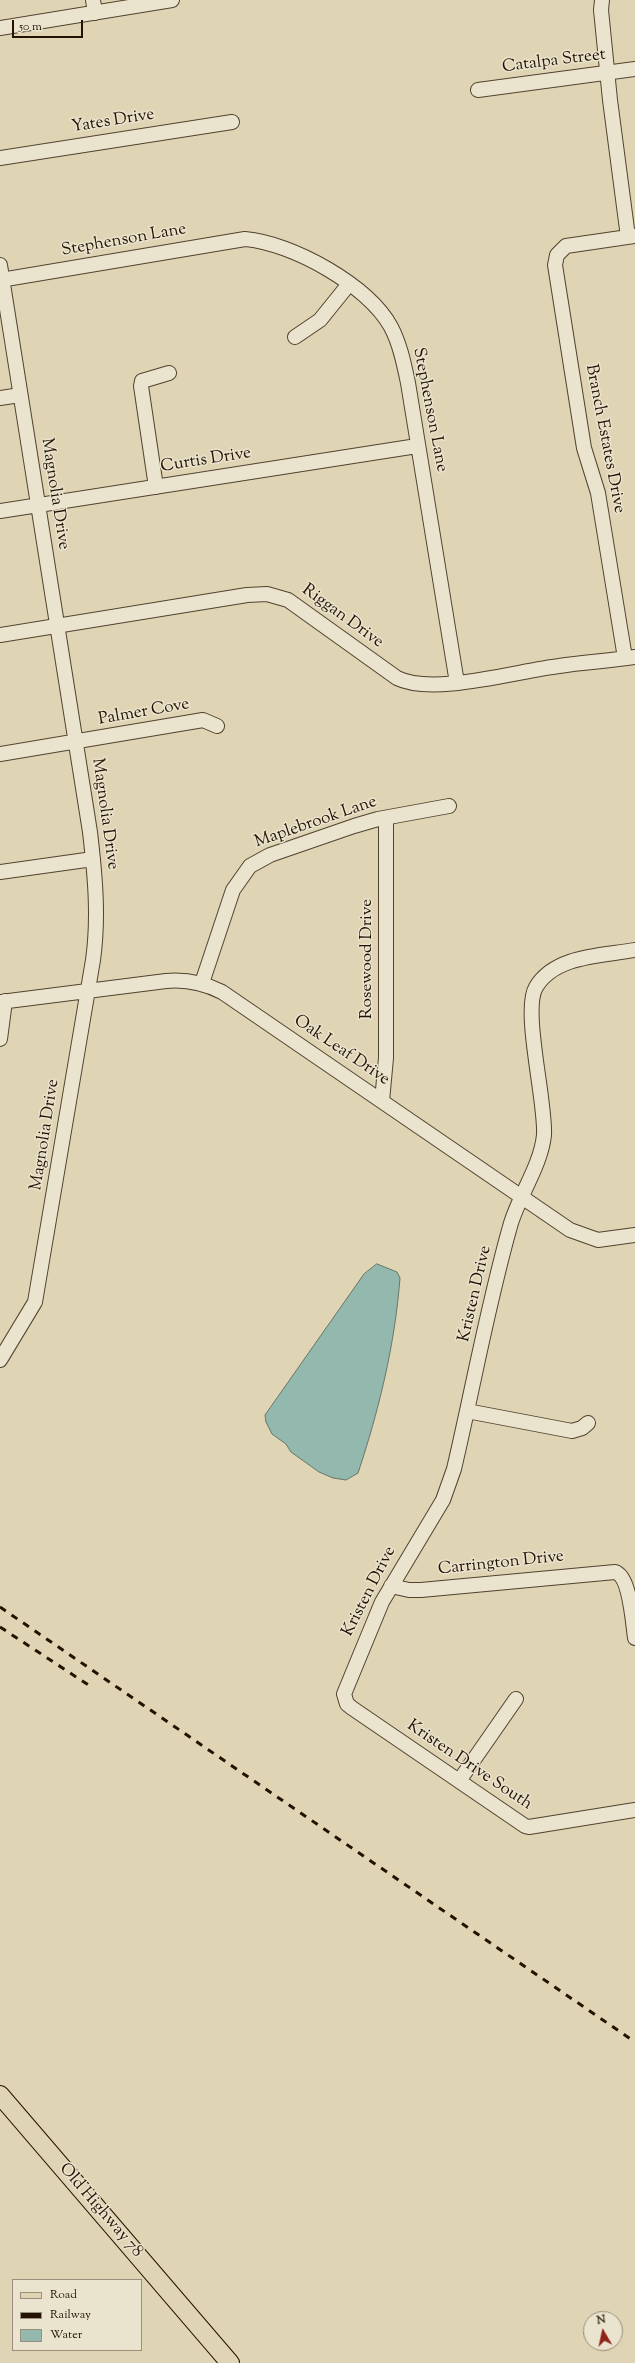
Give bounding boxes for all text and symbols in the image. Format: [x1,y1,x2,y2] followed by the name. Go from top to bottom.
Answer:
[14,12,85,38] scale bar
[19,18,42,36] text: 50 m
[501,46,607,78] street label: Catalpa Street
[70,105,156,139] street label: Yates Drive
[60,220,188,262] street label: Stephenson Lane
[407,346,451,474] street label: Stephenson Lane
[580,363,628,515] street label: Branch Estates Drive
[35,437,73,551] street label: Magnolia Drive
[159,444,253,478] street label: Curtis Drive
[297,581,387,653] street label: Riggan Drive
[97,695,191,731] street label: Palmer Cove
[86,757,122,871] street label: Magnolia Drive
[252,793,380,853] street label: Maplebrook Lane
[358,899,378,1019] street label: Rosewood Drive
[289,1011,393,1091] street label: Oak Leaf Drive
[27,1078,65,1192] street label: Magnolia Drive
[455,1244,497,1344] street label: Kristen Drive
[339,1544,401,1640] street label: Kristen Drive
[437,1547,565,1581] street label: Carrington Drive
[402,1717,536,1815] street label: Kristen Drive South
[54,2160,146,2262] street label: Old Highway 78
[12,2279,142,2351] legend
[50,2286,77,2304] text: Road
[50,2306,91,2324] text: Railway
[583,2311,623,2351] north arrow
[596,2312,607,2329] text: N
[50,2326,82,2344] text: Water

